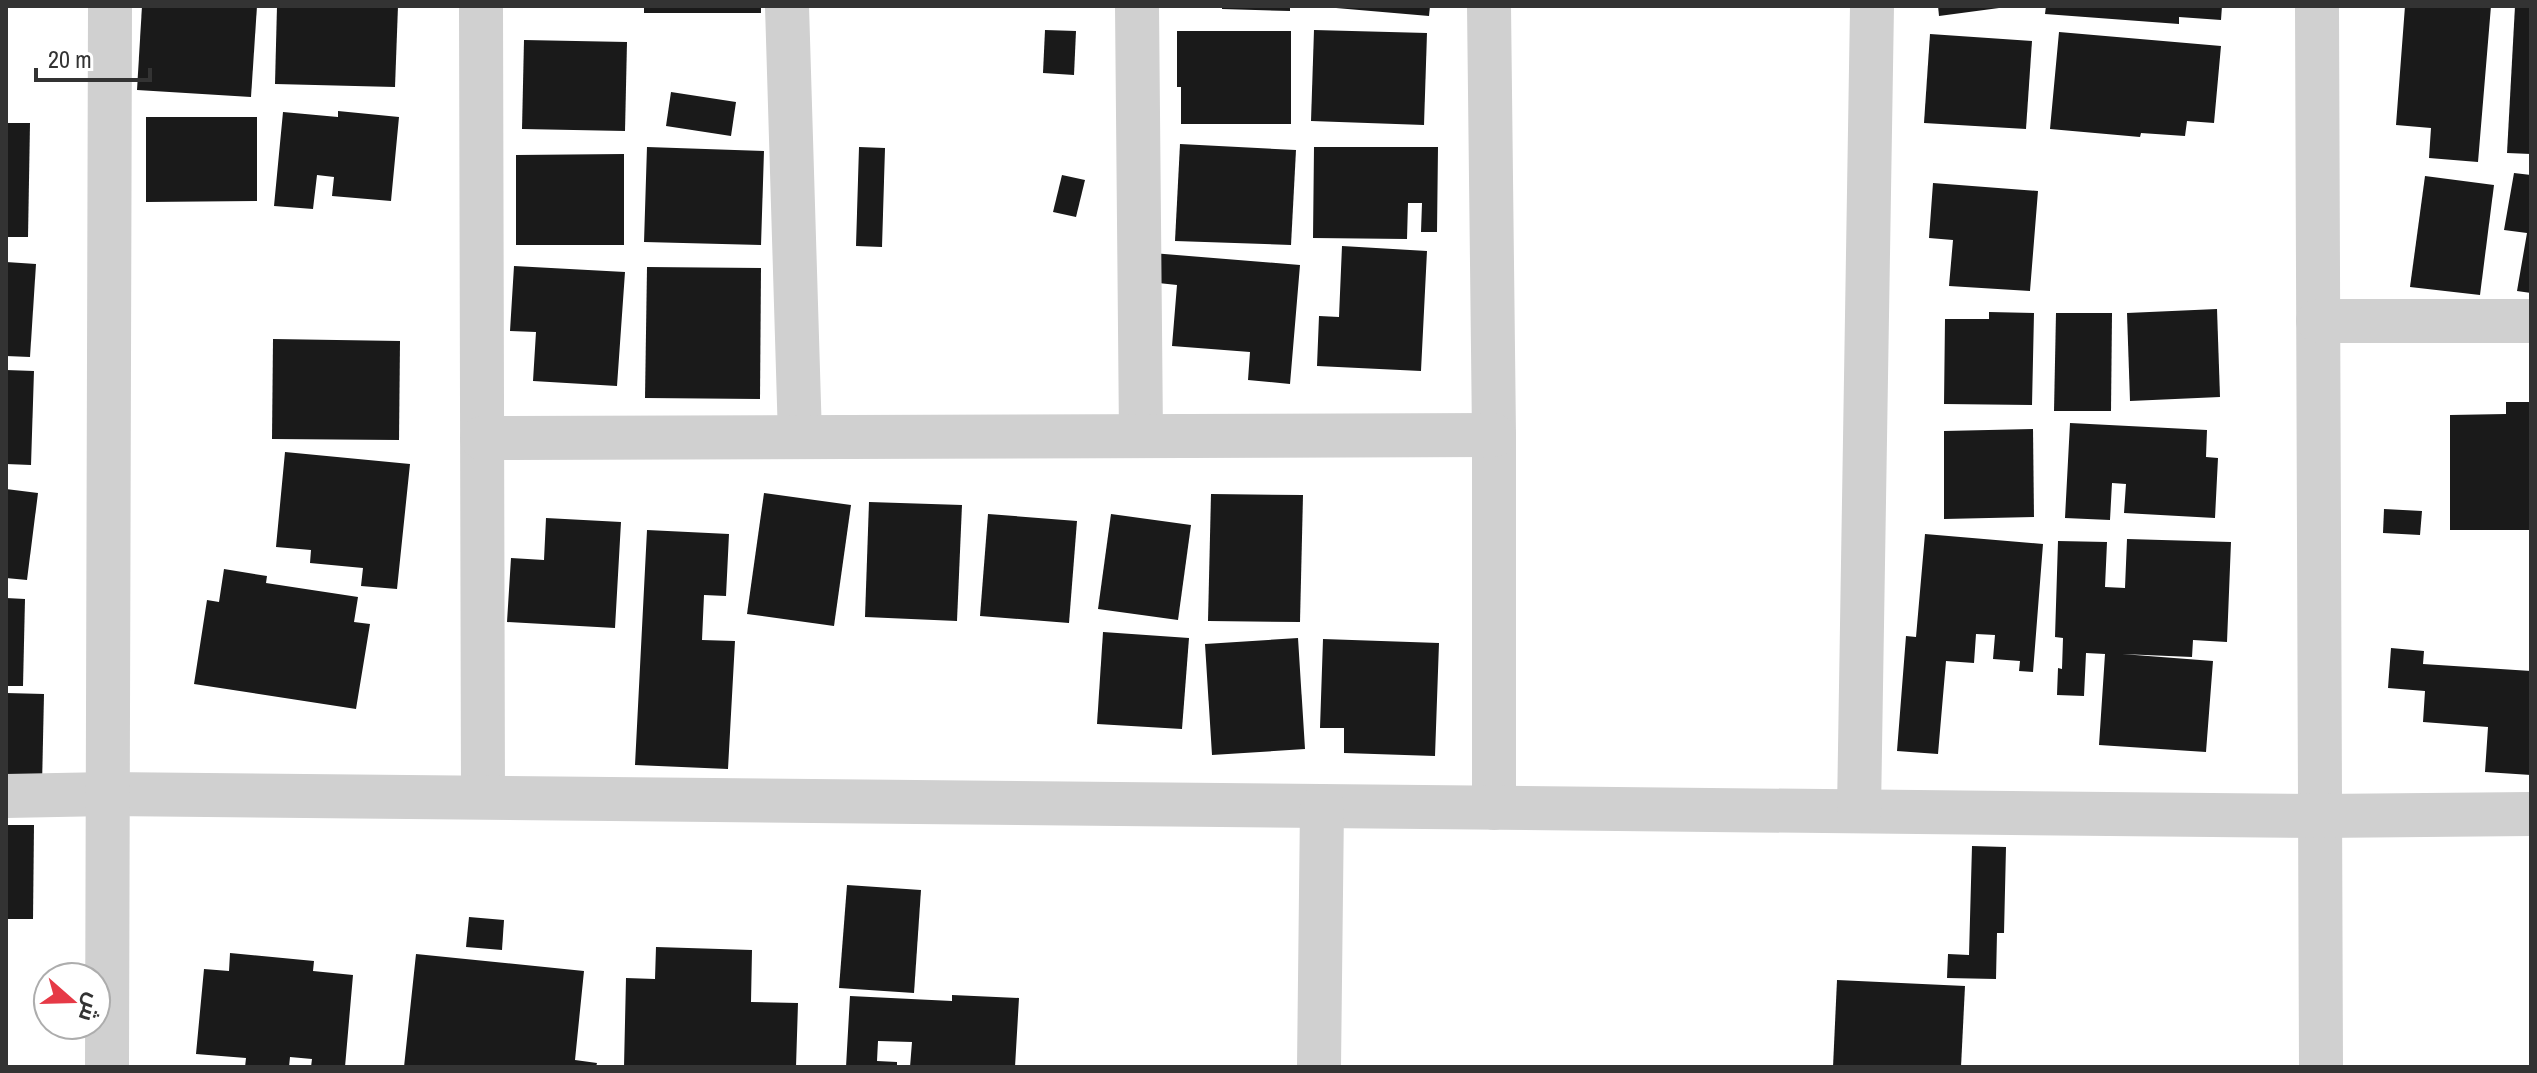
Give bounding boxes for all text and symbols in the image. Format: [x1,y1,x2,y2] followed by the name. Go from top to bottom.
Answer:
[36,32,150,82] scale bar
[48,43,92,75] text: 20 m
[32,961,112,1041] north arrow
[72,989,110,1026] text: ش

